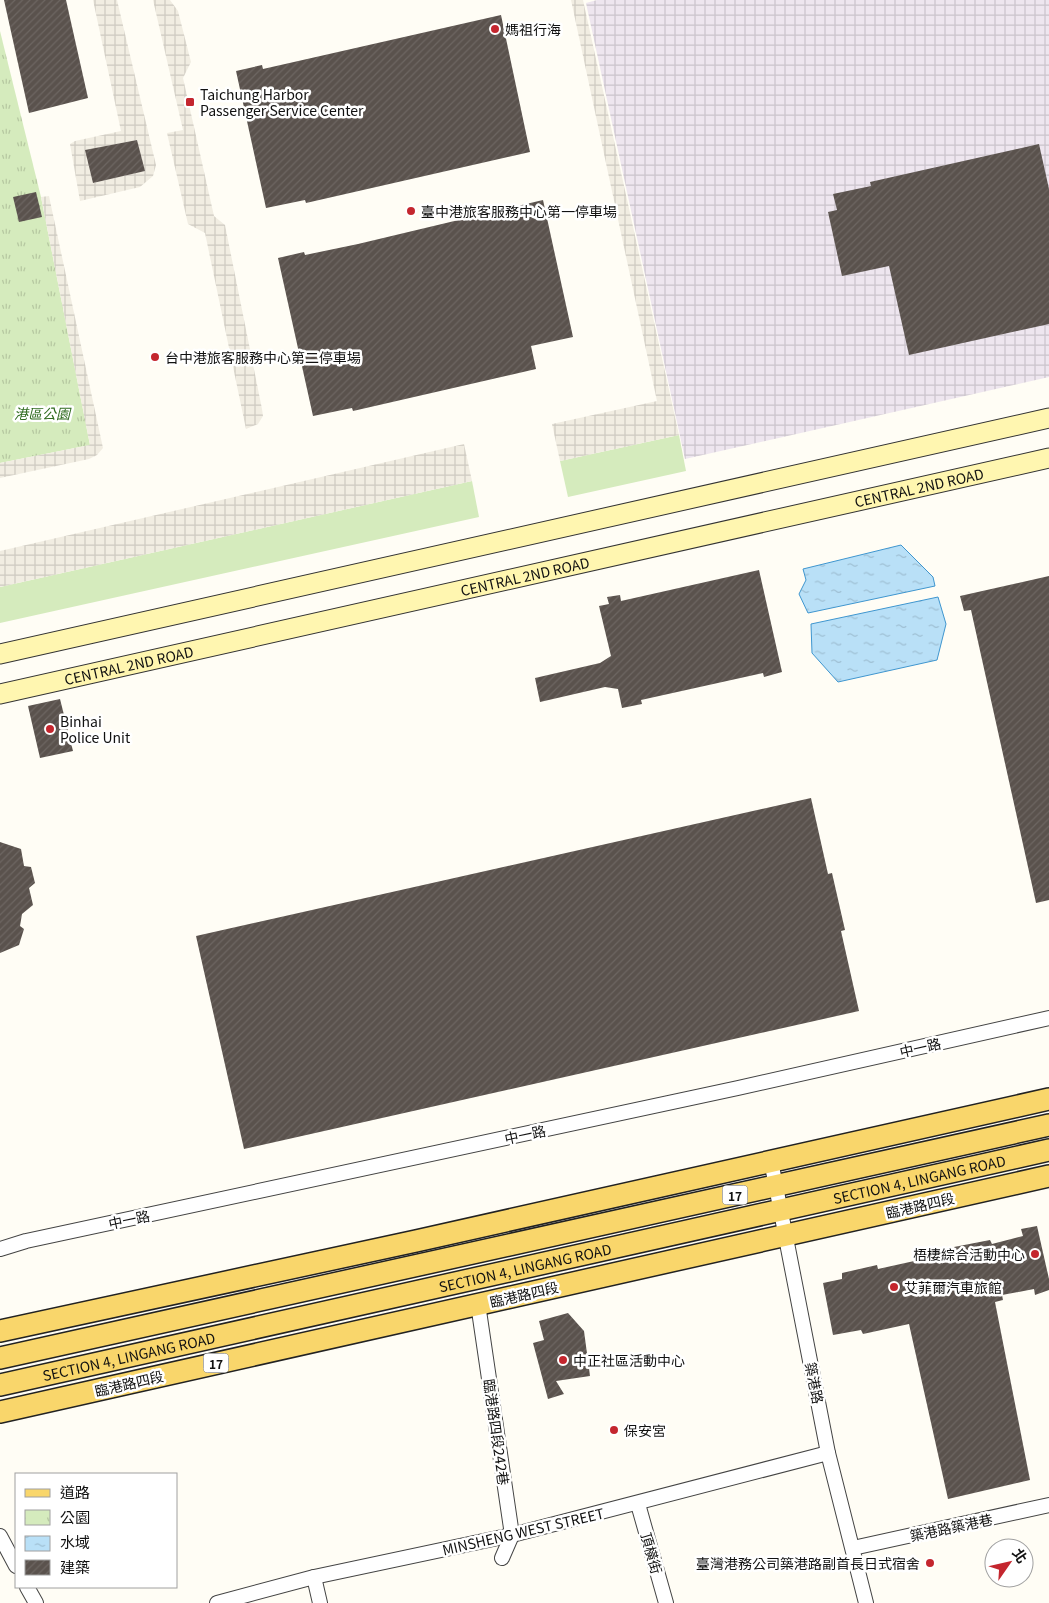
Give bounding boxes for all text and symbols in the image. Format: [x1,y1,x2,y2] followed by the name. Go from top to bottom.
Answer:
[505,19,561,39] place label: 媽祖行海
[489,23,501,35] marker: 媽祖行海
[200,84,364,120] place label: Taichung Harbor Passenger Service Center
[184,96,196,108] marker: Taichung Harbor Passenger Service Center
[421,201,617,221] place label: 臺中港旅客服務中心第一停車場
[405,205,417,217] marker: 臺中港旅客服務中心第一停車場
[165,347,361,367] place label: 台中港旅客服務中心第二停車場
[149,351,161,363] marker: 台中港旅客服務中心第二停車場
[14,403,72,423] park label: 港區公園
[853,463,985,511] street label: CENTRAL 2ND ROAD
[458,552,591,600] street label: CENTRAL 2ND ROAD
[62,641,195,689] street label: CENTRAL 2ND ROAD
[60,711,131,747] place label: Binhai Police Unit
[44,723,56,735] marker: Binhai Police Unit
[897,1033,943,1061] street label: 中一路
[502,1120,548,1148] street label: 中一路
[831,1150,1007,1208] street label: SECTION 4, LINGANG ROAD
[722,1186,748,1204] road number: 17
[884,1187,956,1223] street label: 臨港路四段
[106,1205,152,1233] street label: 中一路
[437,1238,613,1296] street label: SECTION 4, LINGANG ROAD
[913,1244,1025,1264] place label: 梧棲綜合活動中心
[1029,1248,1041,1260] marker: 梧棲綜合活動中心
[488,1276,560,1312] street label: 臨港路四段
[904,1277,1002,1297] place label: 艾菲爾汽車旅館
[888,1281,900,1293] marker: 艾菲爾汽車旅館
[41,1327,217,1385] street label: SECTION 4, LINGANG ROAD
[573,1350,685,1370] place label: 中正社區活動中心
[204,1354,228,1372] road number: 17
[557,1354,569,1366] marker: 中正社區活動中心
[801,1360,829,1406] street label: 築港路
[93,1365,165,1401] street label: 臨港路四段
[480,1377,514,1487] street label: 臨港路四段242巷
[624,1420,666,1440] place label: 保安宮
[608,1424,620,1436] marker: 保安宮
[15,1473,178,1588] legend
[60,1481,90,1502] text: 道路
[440,1503,606,1559] street label: MINSHENG WEST STREET
[60,1506,90,1527] text: 公園
[908,1508,994,1546] street label: 築港路築港巷
[637,1530,667,1576] street label: 頂橫街
[60,1531,90,1552] text: 水域
[984,1538,1034,1588] north arrow
[1008,1544,1033,1567] text: 北
[696,1553,920,1573] place label: 臺灣港務公司築港路副首長日式宿舍
[60,1556,90,1577] text: 建築
[924,1557,936,1569] marker: 臺灣港務公司築港路副首長日式宿舍

